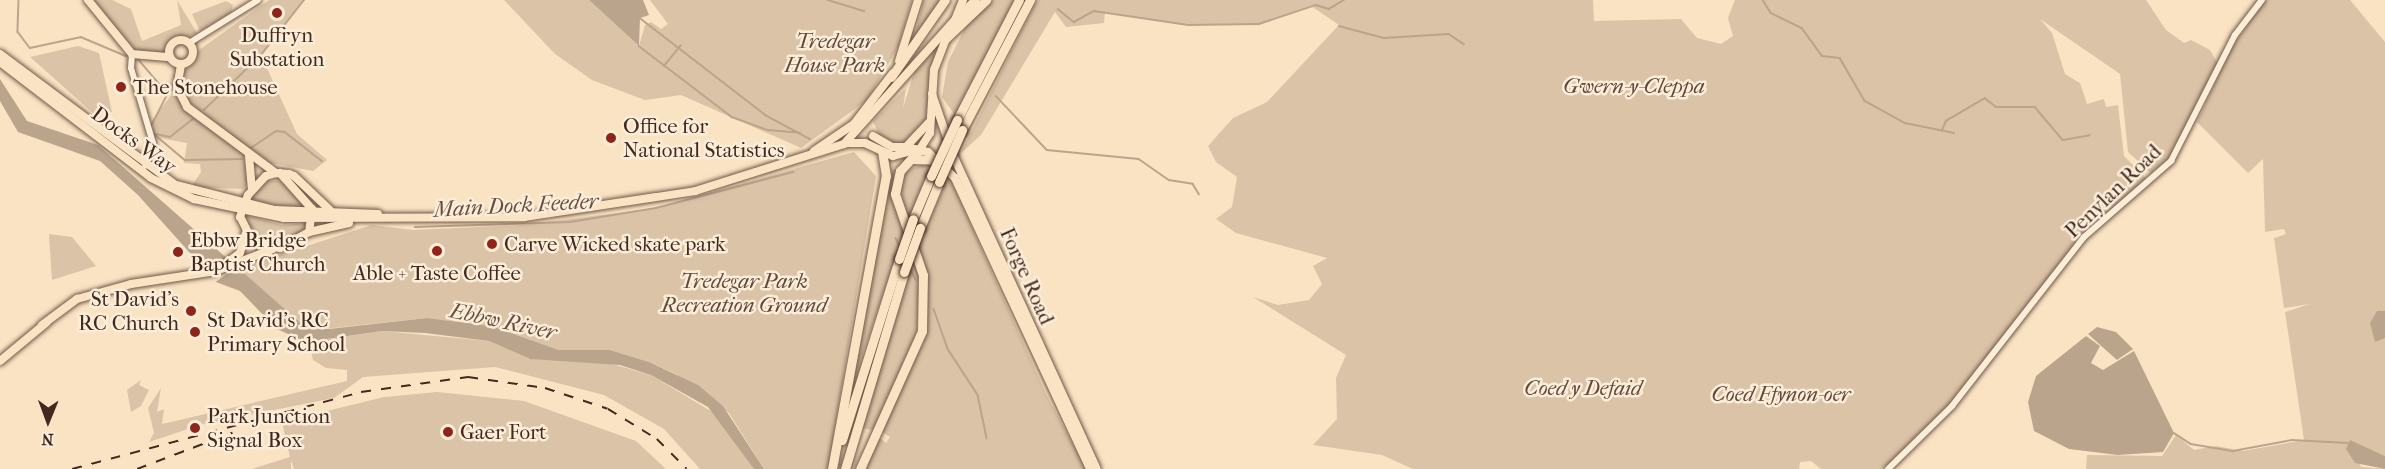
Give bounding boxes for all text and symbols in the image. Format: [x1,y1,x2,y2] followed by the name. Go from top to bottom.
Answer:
[270,6,284,20] marker: Duffryn Substation
[230,22,324,72] place label: Duffryn Substation
[785,28,885,78] park label: Tredegar House Park
[1563,73,1705,99] park label: Gwern-y-Cleppa
[133,74,278,100] place label: The Stonehouse
[114,80,128,94] marker: The Stonehouse
[87,101,181,179] street label: Docks Way
[623,113,785,163] place label: Office for National Statistics
[604,131,618,145] marker: Office for National Statistics
[2060,139,2166,243] street label: Penylan Road
[433,189,599,223] water label: Main Dock Feeder
[994,224,1060,328] street label: Forge Road
[190,227,326,277] place label: Ebbw Bridge Baptist Church
[504,231,726,257] place label: Carve Wicked skate park
[485,237,499,251] marker: Carve Wicked skate park
[430,244,444,258] marker: Able + Taste Coffee
[171,245,185,259] marker: Ebbw Bridge Baptist Church
[353,260,521,286] place label: Able + Taste Coffee
[661,268,827,318] park label: Tredegar Park Recreation Ground
[78,286,179,336] place label: St David's RC Church
[447,298,559,346] water label: Ebbw River
[184,304,198,318] marker: St David's RC Church
[207,307,345,357] place label: St David's RC Primary School
[188,325,202,339] marker: St David's RC Primary School
[1524,375,1642,401] park label: Coed y Defaid
[1711,381,1851,407] park label: Coed Ffynon-oer
[18,391,78,451] north arrow
[207,403,330,453] place label: Park Junction Signal Box
[460,419,547,445] place label: Gaer Fort
[188,421,202,435] marker: Park Junction Signal Box
[441,425,455,439] marker: Gaer Fort
[41,430,54,449] text: N

